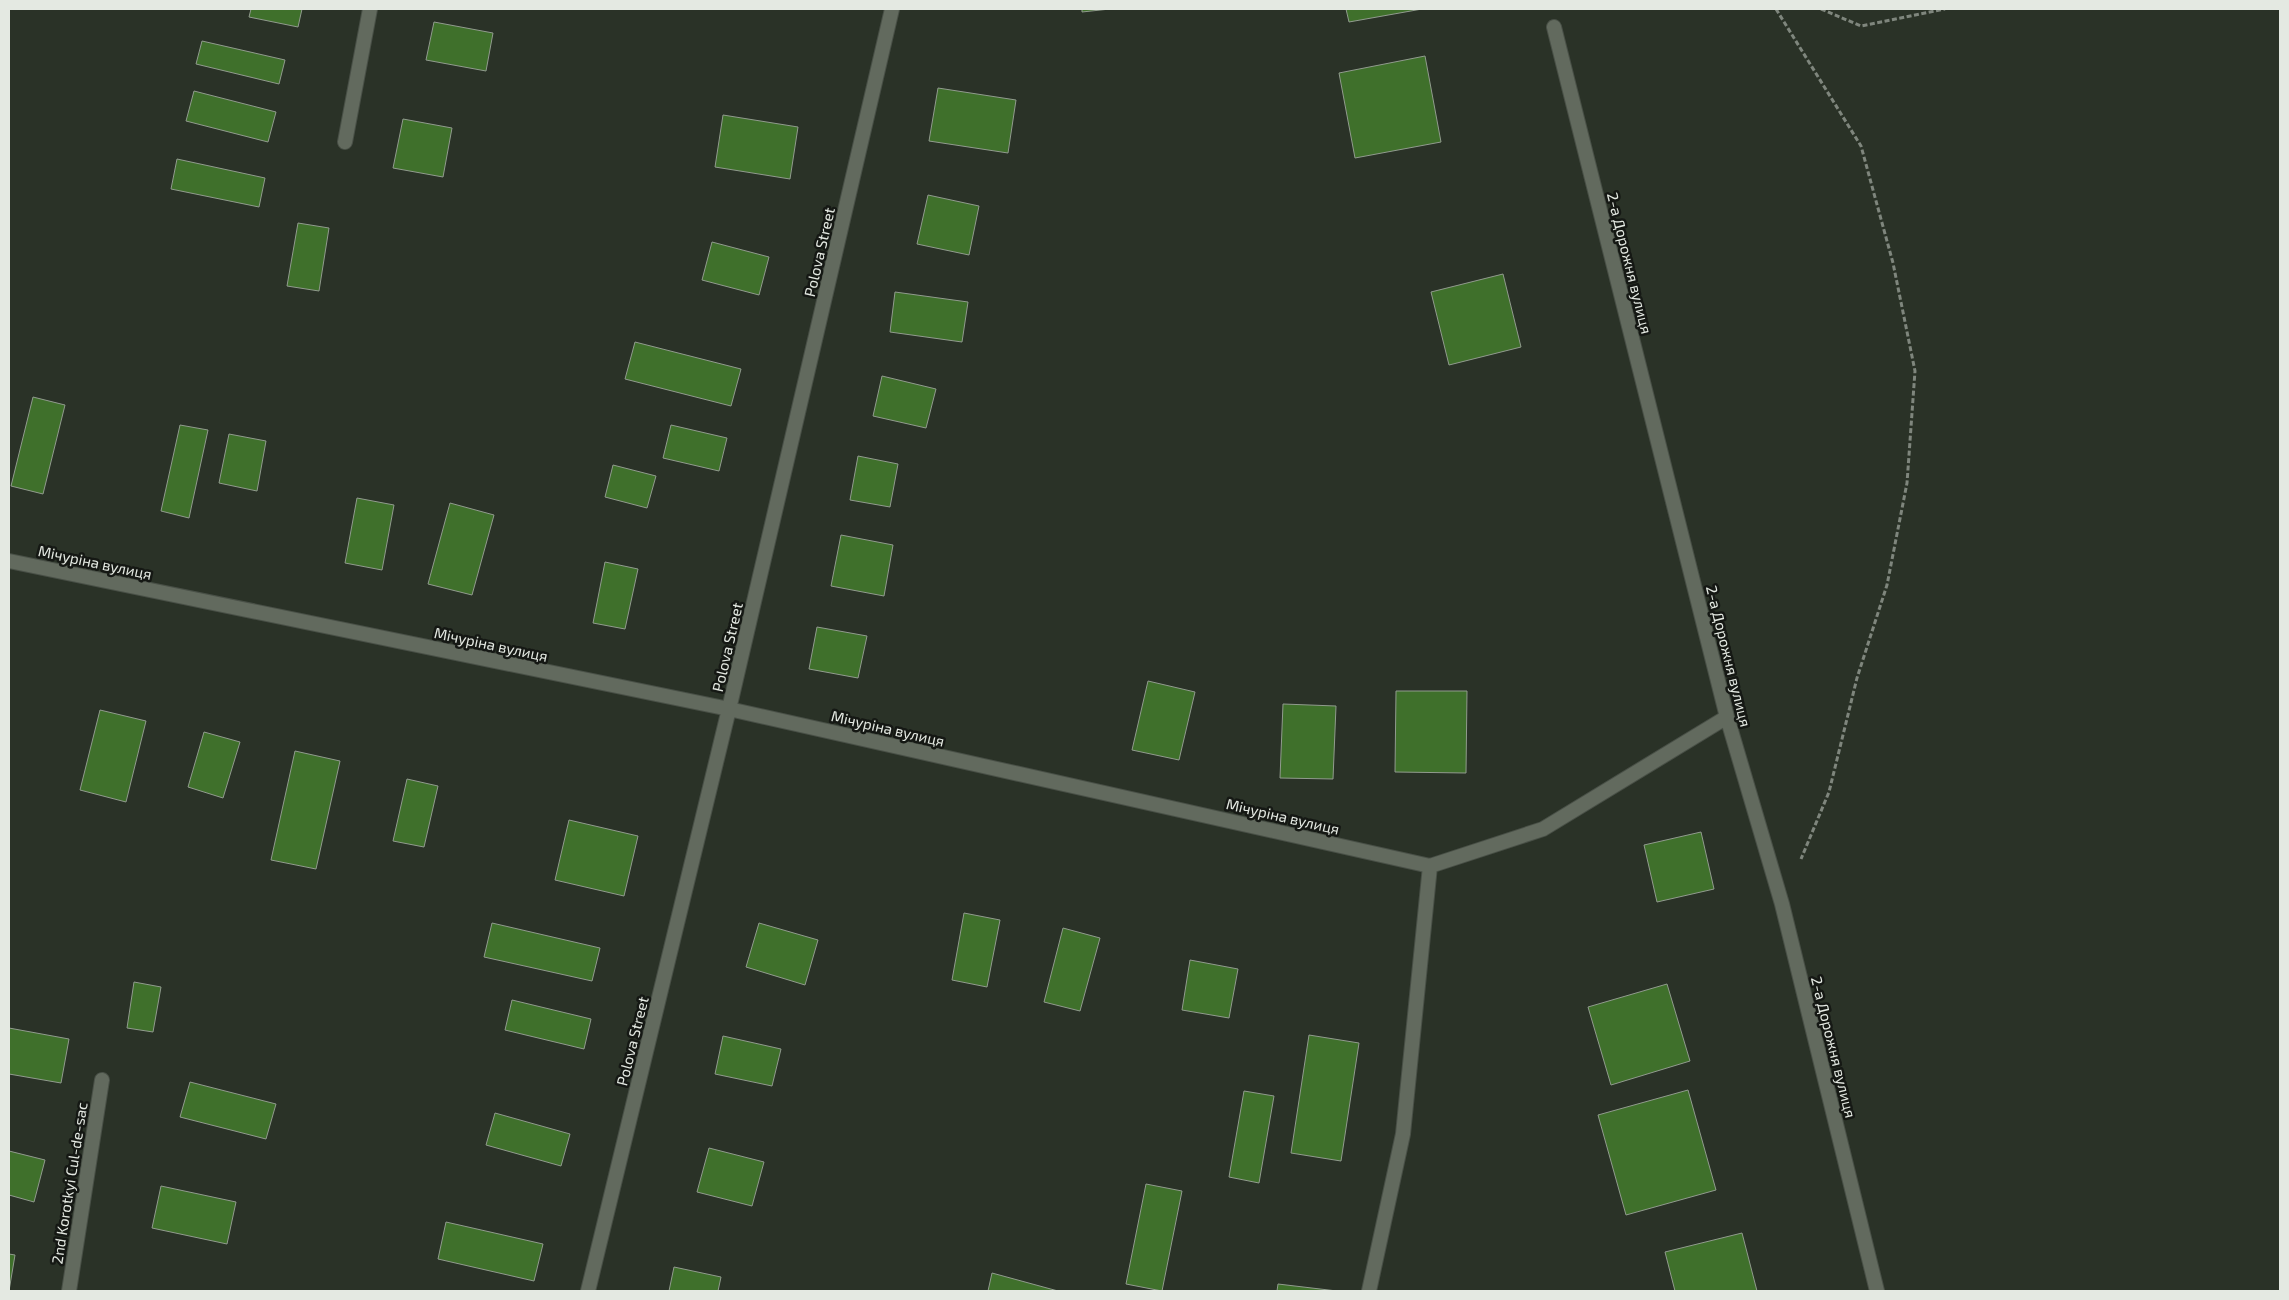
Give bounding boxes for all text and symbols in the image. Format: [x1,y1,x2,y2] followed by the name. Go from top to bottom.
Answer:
[1603,190,1656,336] street label: 2-а Дорожня вулиця
[800,205,838,299] street label: Polova Street
[36,541,153,584] street label: Мічуріна вулиця
[1702,583,1755,729] street label: 2-а Дорожня вулиця
[708,600,746,694] street label: Polova Street
[432,623,549,666] street label: Мічуріна вулиця
[829,706,946,751] street label: Мічуріна вулиця
[1224,794,1341,839] street label: Мічуріна вулиця
[1807,974,1860,1120] street label: 2-а Дорожня вулиця
[612,994,652,1087] street label: Polova Street
[47,1101,91,1265] street label: 2nd Korotkyi Cul-de-sac

